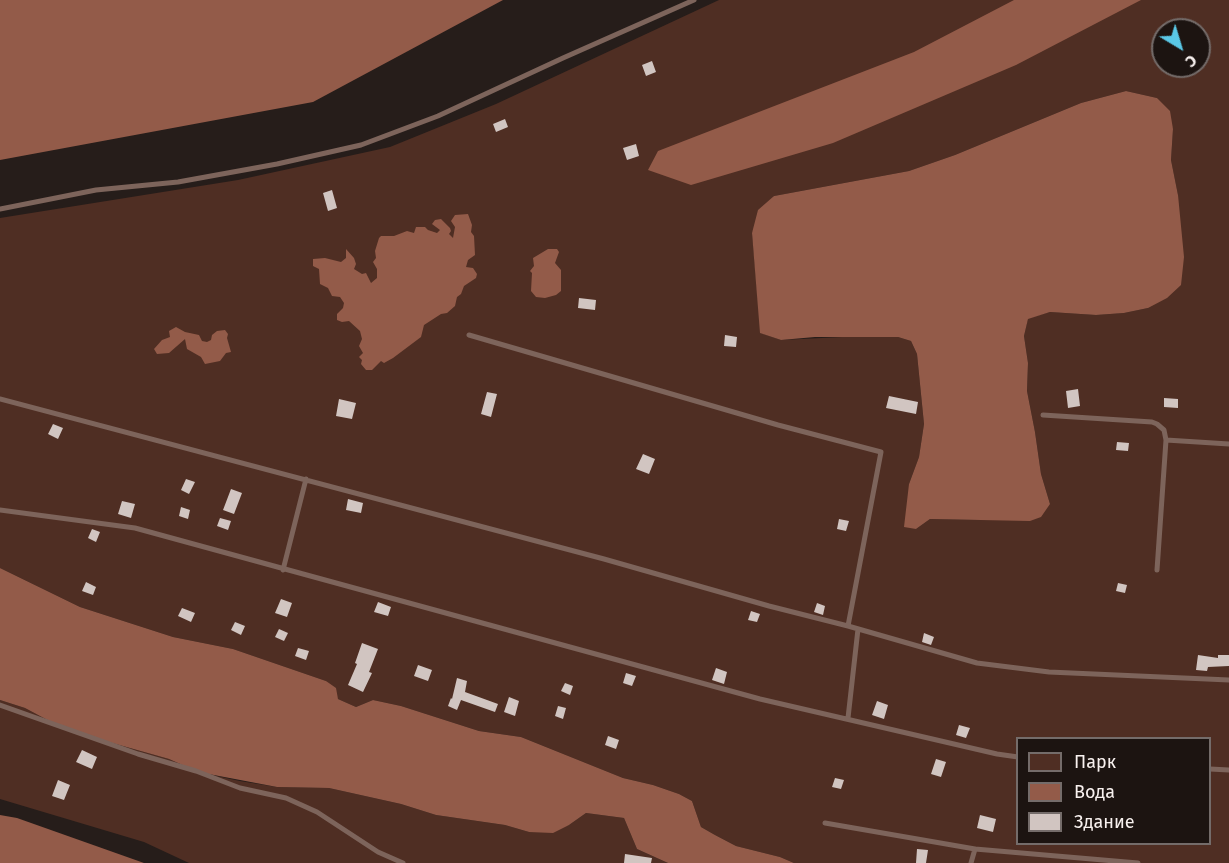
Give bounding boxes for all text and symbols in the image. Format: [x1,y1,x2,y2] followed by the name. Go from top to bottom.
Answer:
[1151,18,1211,78] north arrow
[1182,51,1201,71] text: С
[1016,737,1211,845] legend
[1074,751,1116,773] text: Парк
[1074,781,1115,803] text: Вода
[1074,811,1135,833] text: Здание

